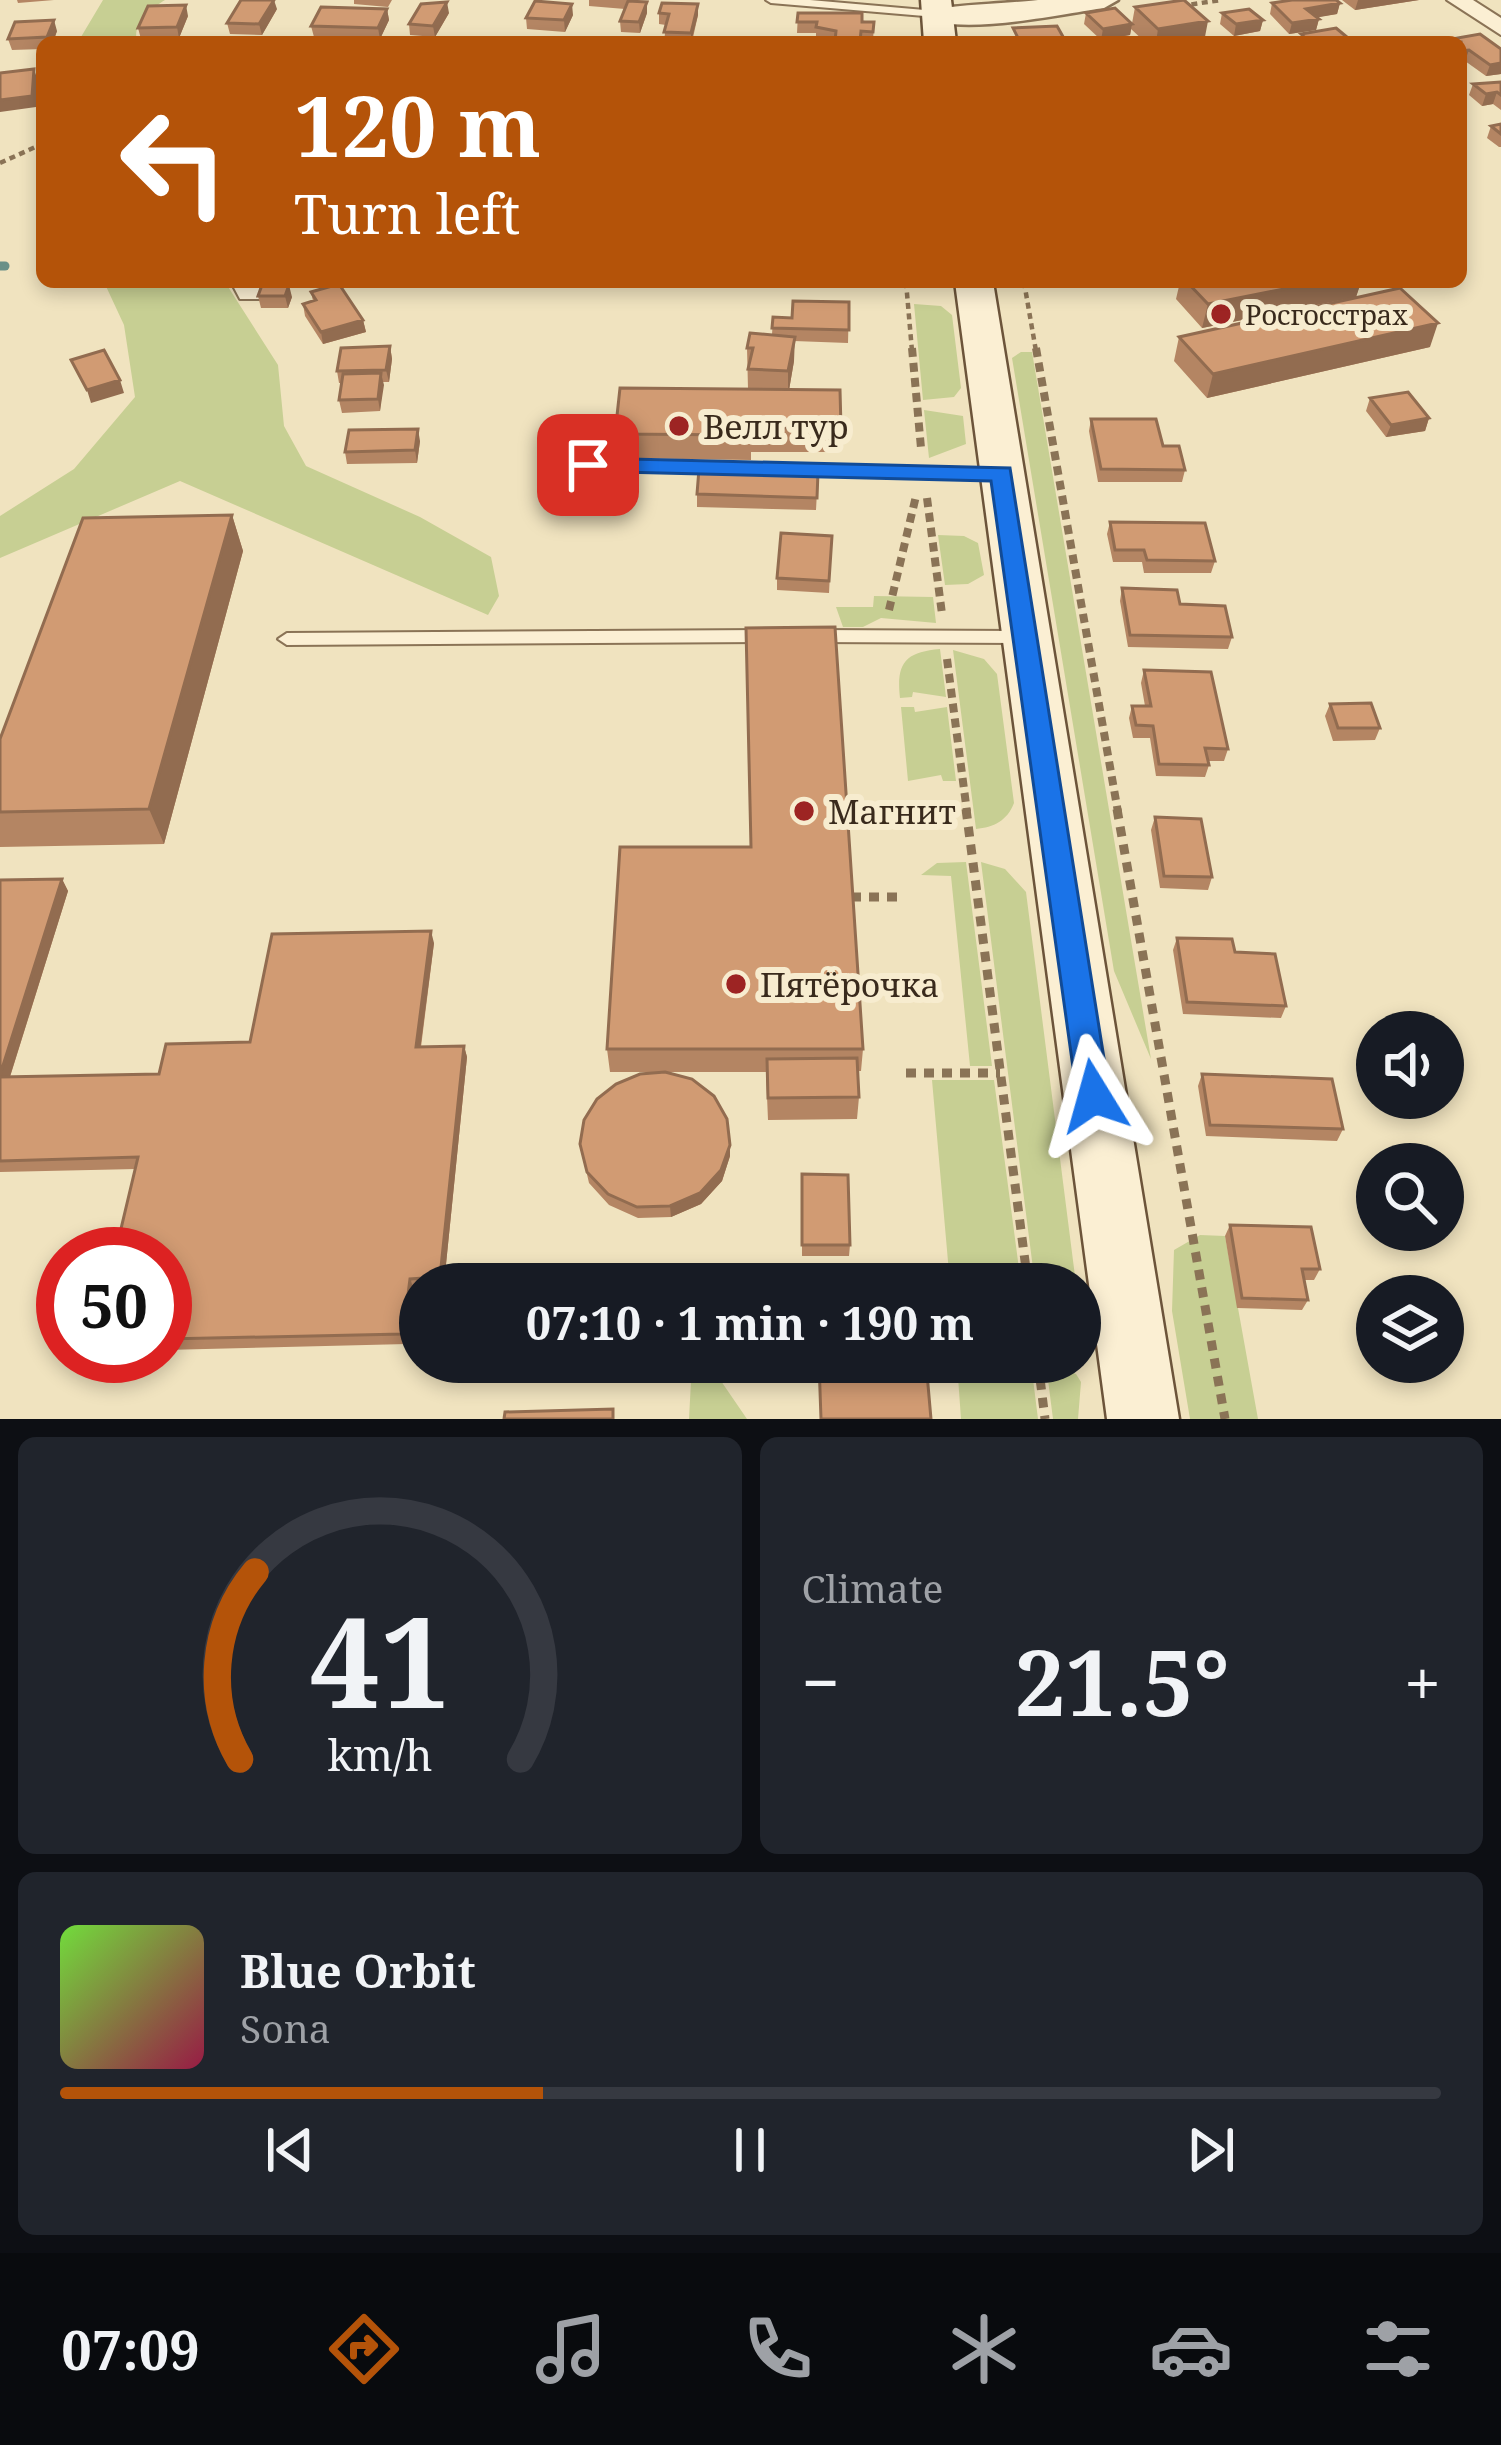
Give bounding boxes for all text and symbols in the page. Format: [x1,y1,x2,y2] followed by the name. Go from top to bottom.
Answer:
[294,67,541,182] text: 120 m
[96,84,252,240] icon: left
[294,176,520,250] text: Turn left
[1245,296,1408,333] place label: Росгосстрах
[1208,301,1234,327] marker: Росгосстрах
[703,404,849,449] place label: Велл тур
[666,413,692,439] marker: Велл тур
[537,414,639,516] pin
[555,432,621,498] icon: arrive
[828,789,956,834] place label: Магнит
[791,798,817,824] marker: Магнит
[760,962,939,1007] place label: Пятёрочка
[723,971,749,997] marker: Пятёрочка
[1356,1011,1464,1383] map controls
[1356,1011,1464,1119] button: sound
[1031,1033,1157,1159] position arrow
[1356,1143,1464,1251] button: search
[36,1227,192,1383] speed limit sign: 50
[1356,1275,1464,1383] button: layers
[526,1292,974,1353] text: 07:10 · 1 min · 190 m
[802,1561,943,1614] text: Climate
[309,1575,450,1745] text: 41
[1014,1620,1229,1742] text: 21.5°
[802,1636,840,1726] text: −
[1404,1636,1441,1726] text: +
[327,1724,432,1783] text: km/h
[240,1940,476,2001] text: Blue Orbit
[240,2001,331,2054] text: Sona
[257,2117,323,2183] icon: previous
[717,2117,783,2183] icon: pause
[1178,2117,1244,2183] icon: next
[322,2307,406,2391] icon: directions
[529,2307,613,2391] icon: music
[736,2307,820,2391] icon: phone
[942,2307,1026,2391] icon: climate
[1149,2307,1233,2391] icon: car
[1356,2307,1440,2391] icon: filters
[61,2312,200,2386] text: 07:09

